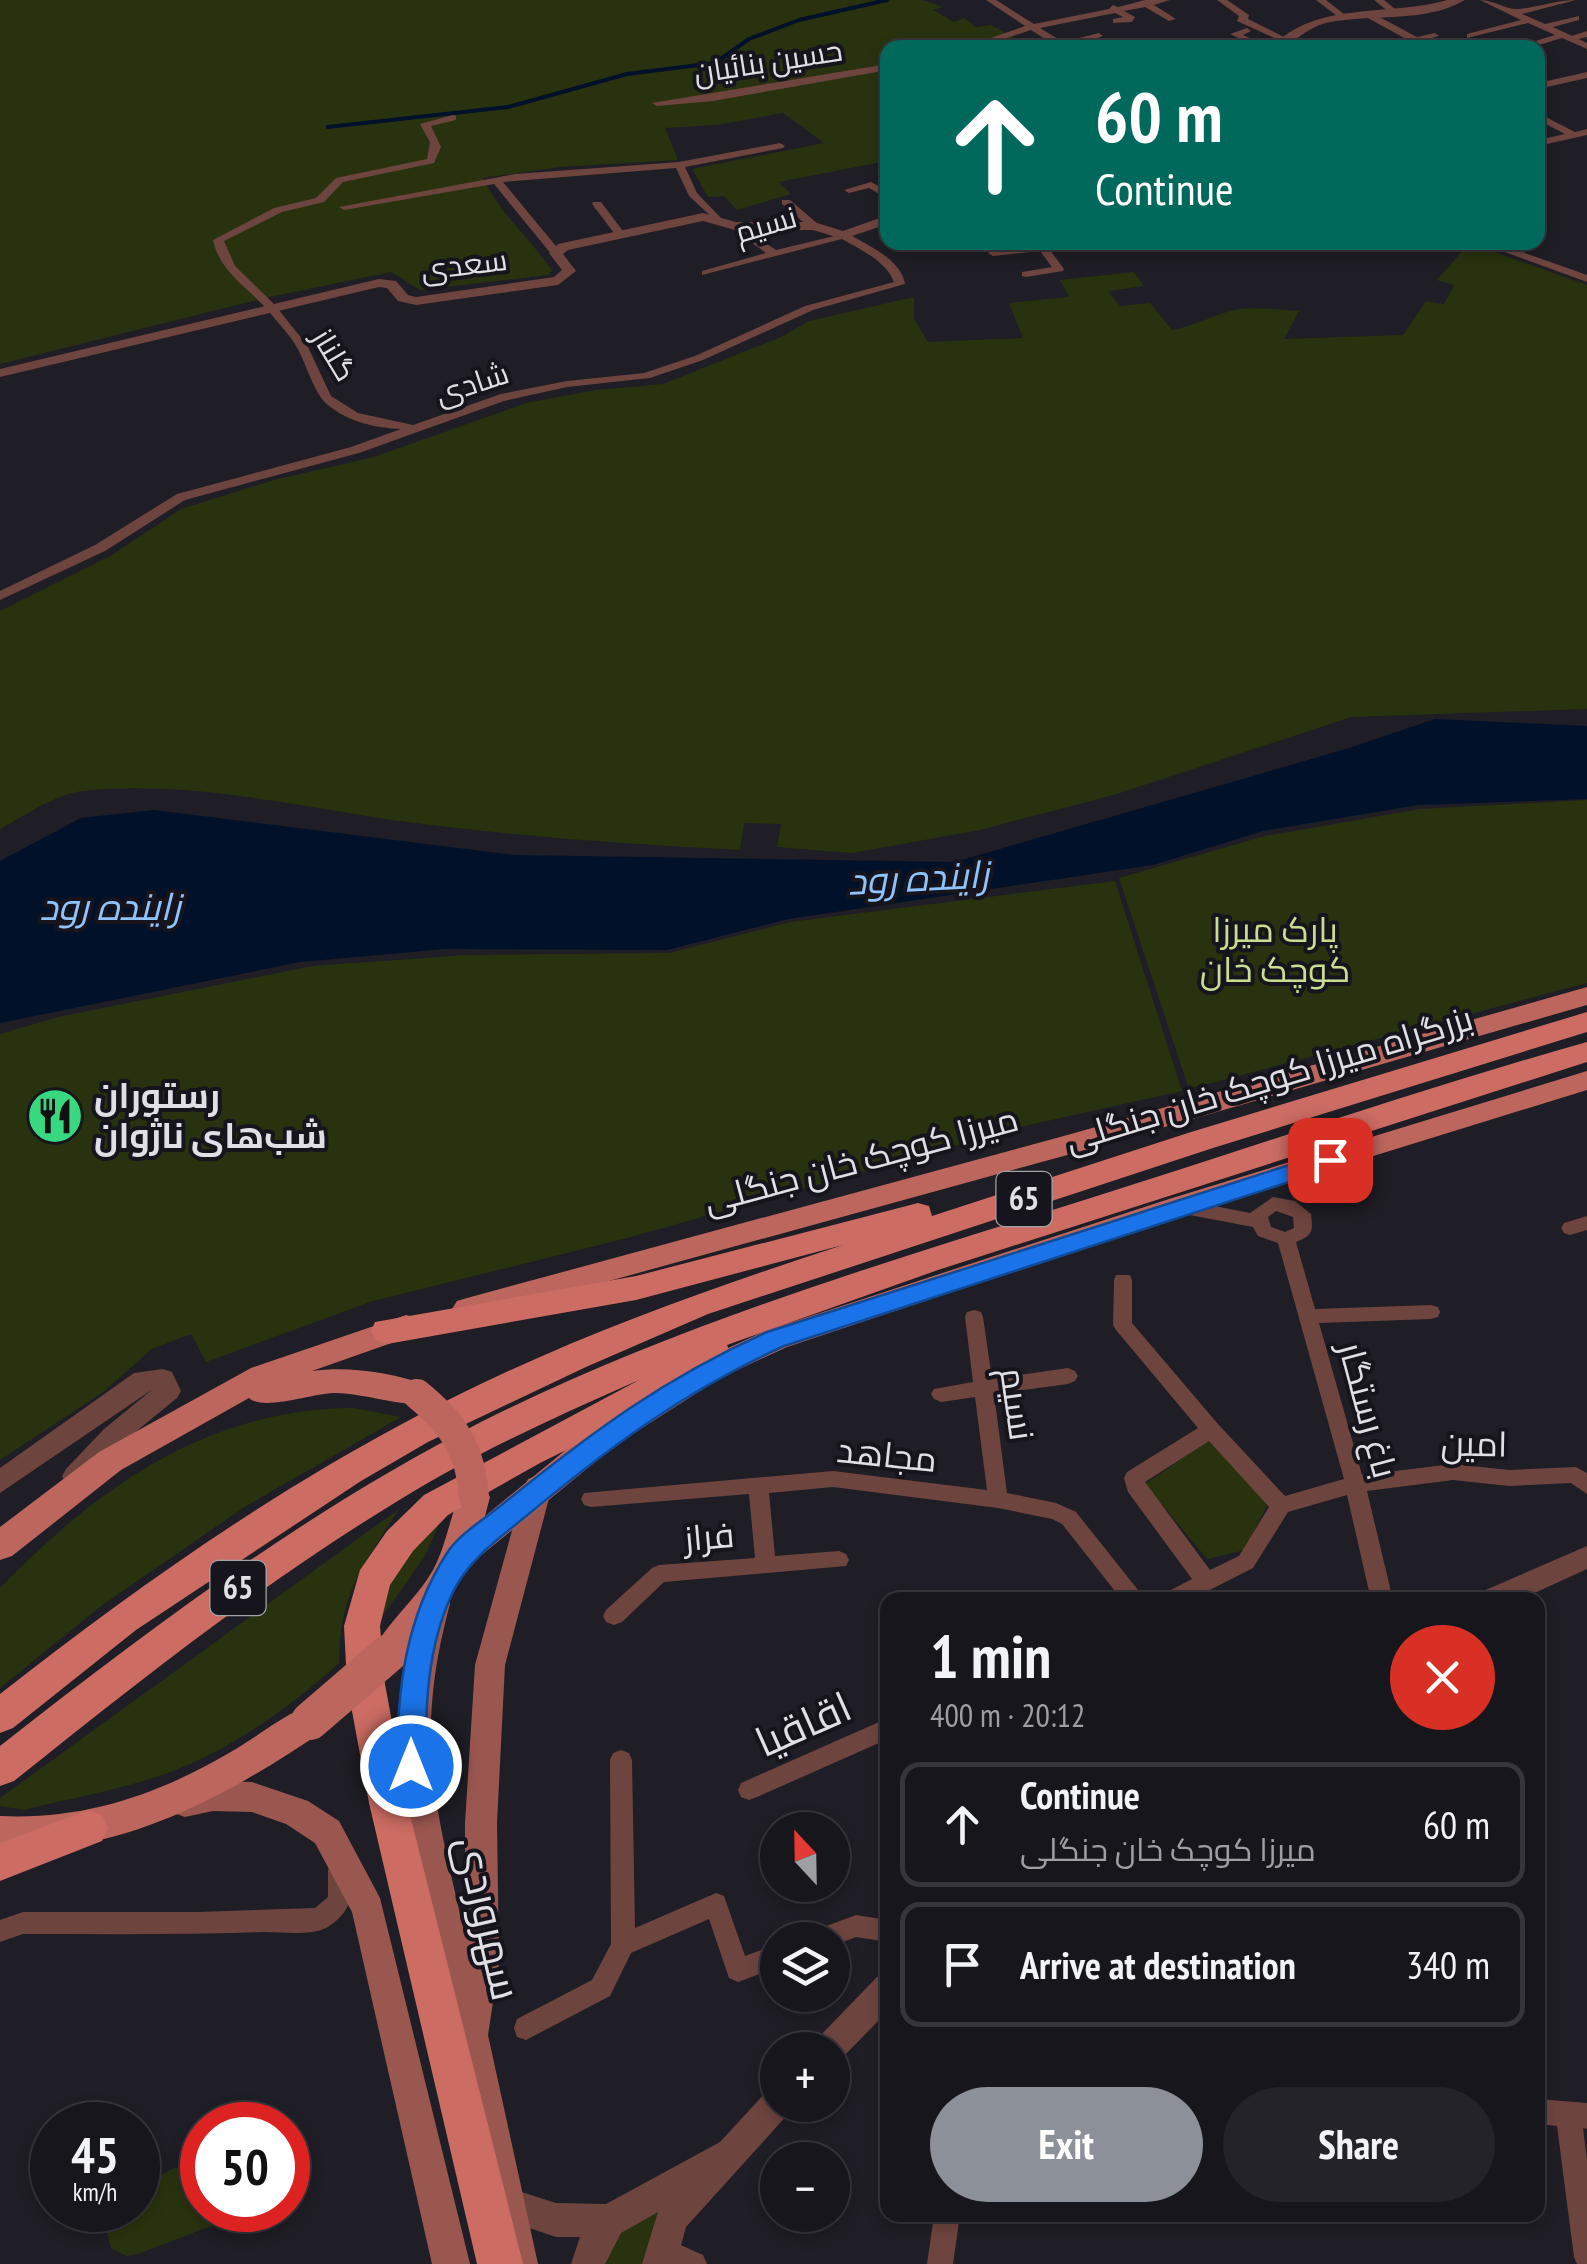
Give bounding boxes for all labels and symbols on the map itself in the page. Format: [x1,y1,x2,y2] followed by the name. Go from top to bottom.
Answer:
[691,30,845,92] street label: حسین بنائیان
[730,196,802,253] street label: نسیم
[418,239,509,288] street label: سعدی
[303,319,366,388] street label: گلناز
[430,352,513,413] street label: شادی
[846,848,994,905] water label: زاینده رود
[39,881,185,930] water label: زاینده رود
[1200,906,1350,993] park label: پارک میرزا کوچک خان
[1059,994,1478,1163] street label: بزرگراه میرزا کوچک خان جنگلی
[94,1072,327,1158] place label: رستوران شب‌های ناژوان
[25,1086,85,1146] restaurant icon: رستوران شب‌های ناژوان
[699,1095,1023,1224] street label: میرزا کوچک خان جنگلی
[1288,1118,1373,1203] pin
[996,1172,1052,1226] road number: 65
[1327,1335,1409,1483] street label: باغ رستگار
[988,1365,1046,1443] street label: نسیم
[1440,1419,1508,1467] street label: امین
[835,1426,939,1482] street label: مجاهد
[680,1511,736,1561] street label: فراز
[210,1561,266,1615] road number: 65
[746,1678,859,1769] street label: اقاقیا
[359,1714,463,1818] position arrow
[760,1812,850,1902] north arrow
[444,1830,535,2005] street label: سهروردی
[180,2102,310,2232] speed limit sign: 50

